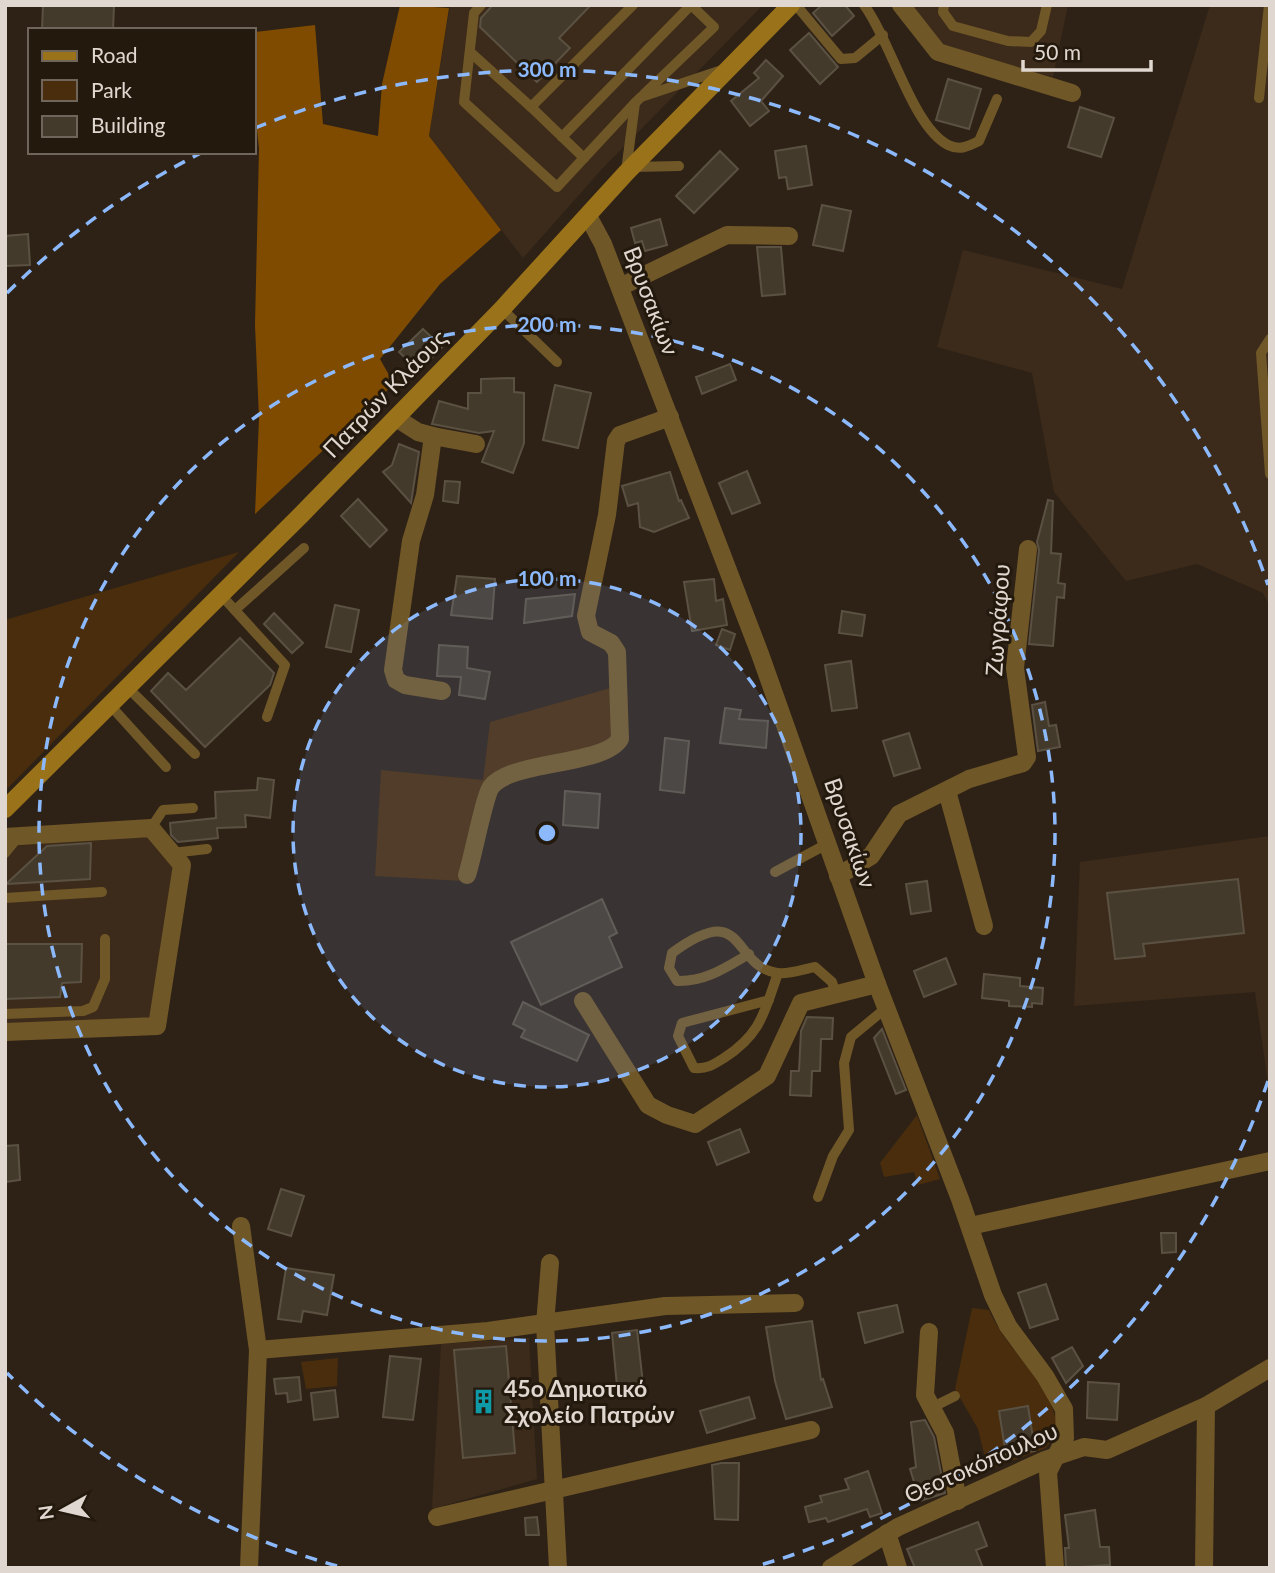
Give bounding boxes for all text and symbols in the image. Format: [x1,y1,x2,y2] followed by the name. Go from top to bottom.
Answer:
[28,28,256,154] legend
[1023,28,1151,72] scale bar
[1034,39,1081,64] text: 50 m
[91,42,138,67] text: Road
[517,56,577,81] text: 300 m
[91,77,132,102] text: Park
[91,112,166,137] text: Building
[618,242,686,359] street label: Βρυσακίων
[517,311,577,336] text: 200 m
[316,323,452,463] street label: Πατρών Κλάους
[979,563,1015,677] street label: Ζωγράφου
[517,565,577,590] text: 100 m
[819,774,883,892] street label: Βρυσακίων
[535,821,559,845] centre of rings
[504,1374,675,1428] place label: 45ο Δημοτικό Σχολείο Πατρών
[470,1388,498,1416] building icon: 45ο Δημοτικό Σχολείο Πατρών
[900,1416,1062,1508] street label: Θεοτοκόπουλου
[28,1475,98,1545] north arrow
[33,1504,58,1521] text: N

